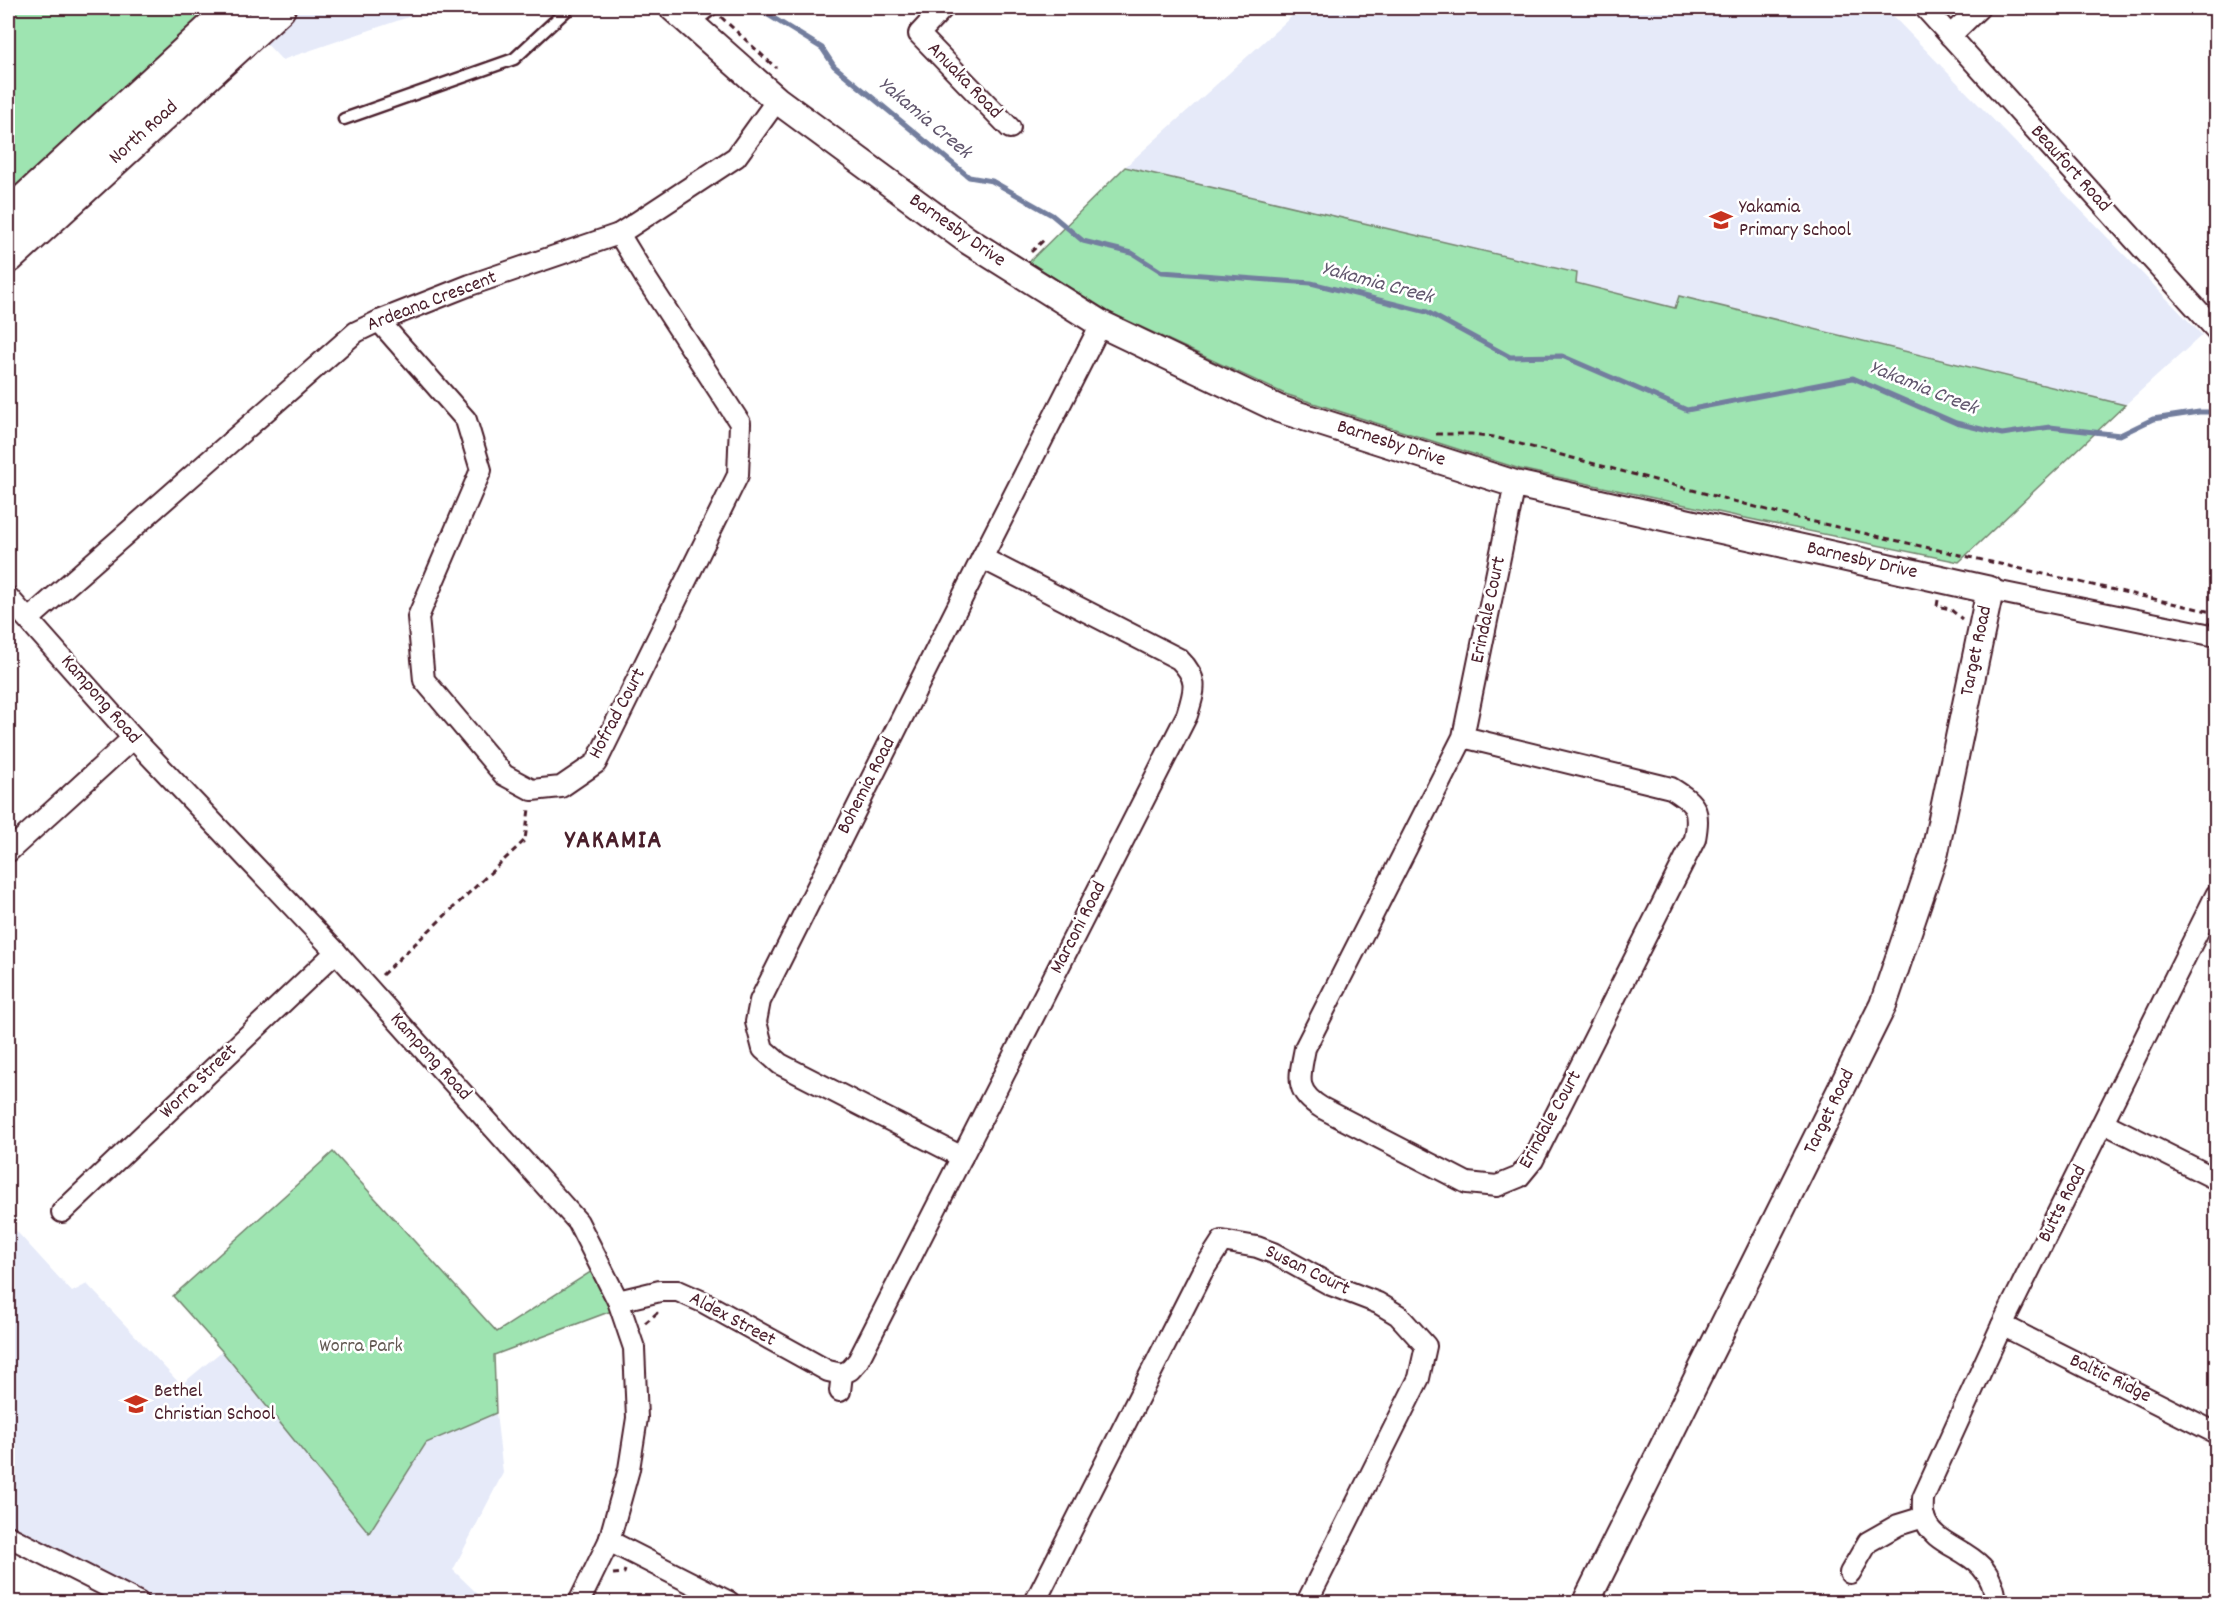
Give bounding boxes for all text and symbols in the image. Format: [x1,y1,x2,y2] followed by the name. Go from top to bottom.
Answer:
[920,36,1008,126] street label: Anuaka Road
[871,71,979,169] water label: Yakamia Creek
[103,94,185,172] street label: North Road
[2023,119,2117,219] street label: Beaufort Road
[903,187,1011,275] street label: Barnesby Drive
[1739,194,1851,245] place label: Yakamia Primary School
[1708,207,1734,233] school or university icon: Yakamia Primary School
[1318,255,1438,314] water label: Yakamia Creek
[363,264,501,340] street label: Ardeana Crescent
[1864,354,1984,425] water label: Yakamia Creek
[1333,413,1449,475] street label: Barnesby Drive
[1804,535,1920,587] street label: Barnesby Drive
[1464,554,1514,666] street label: Erindale Court
[1954,603,2000,699] street label: Target Road
[53,649,147,751] street label: Kampong Road
[582,664,654,764] street label: Hofrad Court
[831,733,903,839] street label: Bohemia Road
[564,823,663,860] district label: YAKAMIA
[1044,877,1114,979] street label: Marconi Road
[383,1007,477,1107] street label: Kampong Road
[154,1038,244,1126] street label: Worra Street
[1797,1065,1863,1159] street label: Target Road
[1512,1066,1590,1174] street label: Erindale Court
[2032,1161,2094,1247] street label: Butts Road
[1260,1238,1354,1304] street label: Susan Court
[684,1285,780,1355] street label: Aldex Street
[319,1333,403,1361] park label: Worra Park
[2064,1347,2156,1411] street label: Baltic Ridge
[154,1378,276,1429] place label: Bethel Christian School
[123,1391,149,1417] school or university icon: Bethel Christian School

